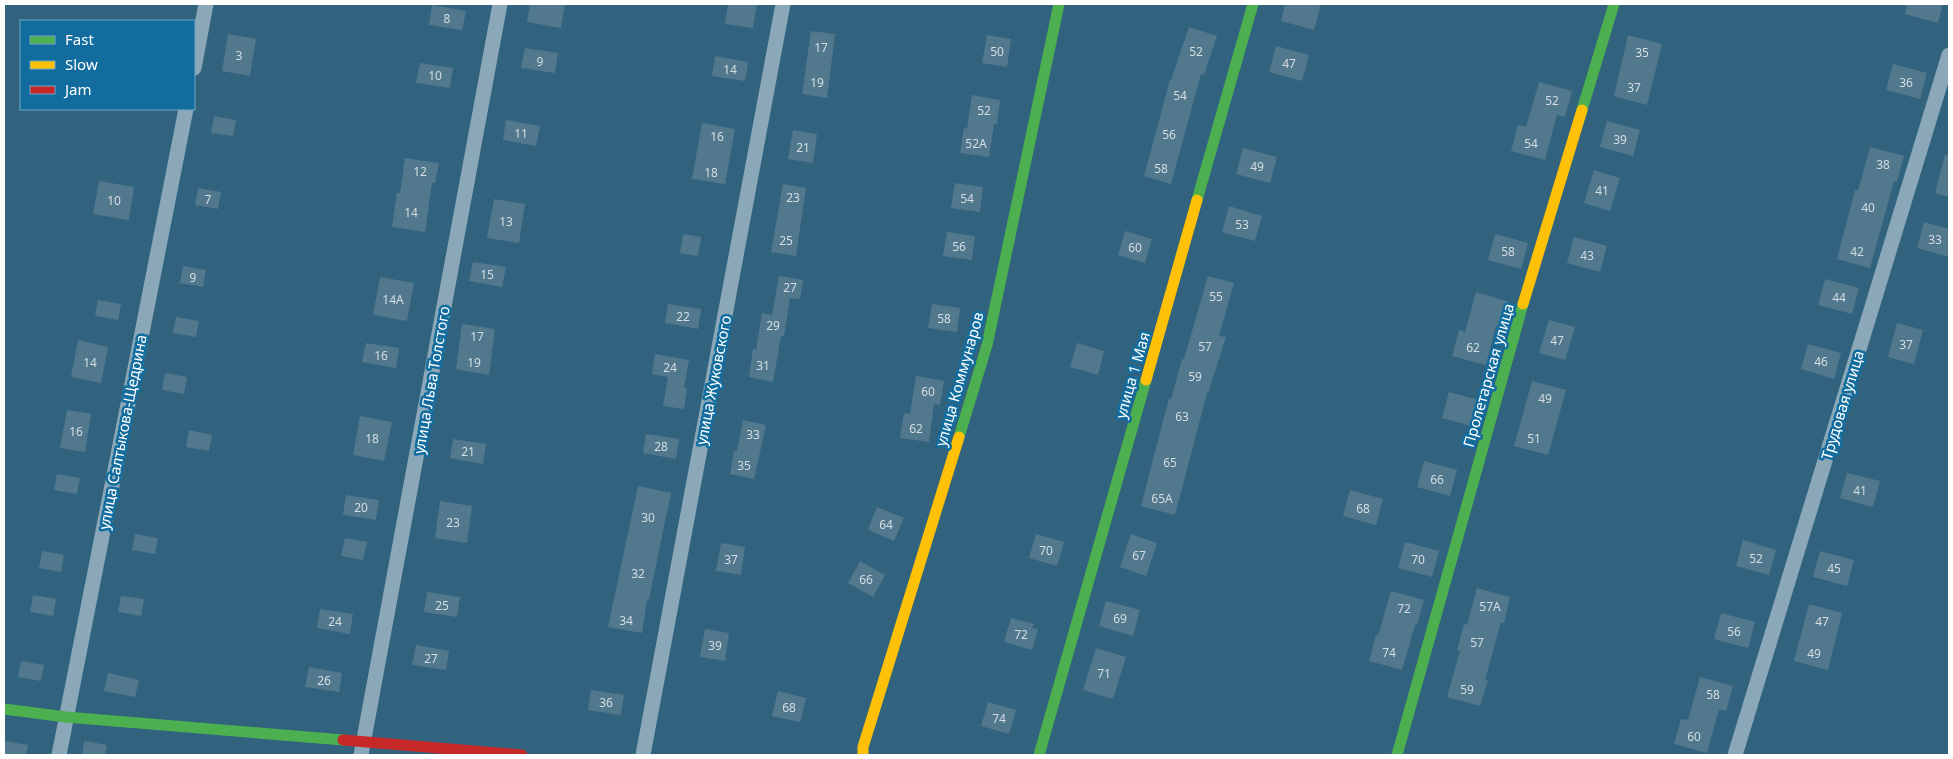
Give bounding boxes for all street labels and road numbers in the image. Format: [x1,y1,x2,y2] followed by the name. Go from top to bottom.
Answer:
[1458,301,1518,449] street label: Пролетарская улица
[408,304,454,455] street label: улица Льва Толстого
[930,309,988,449] street label: улица Коммунаров
[691,313,735,447] street label: улица Жуковского
[1110,329,1154,421] street label: улица 1 Мая
[93,333,151,531] street label: улица Салтыкова-Щедрина
[1816,348,1868,462] street label: Трудовая улица

